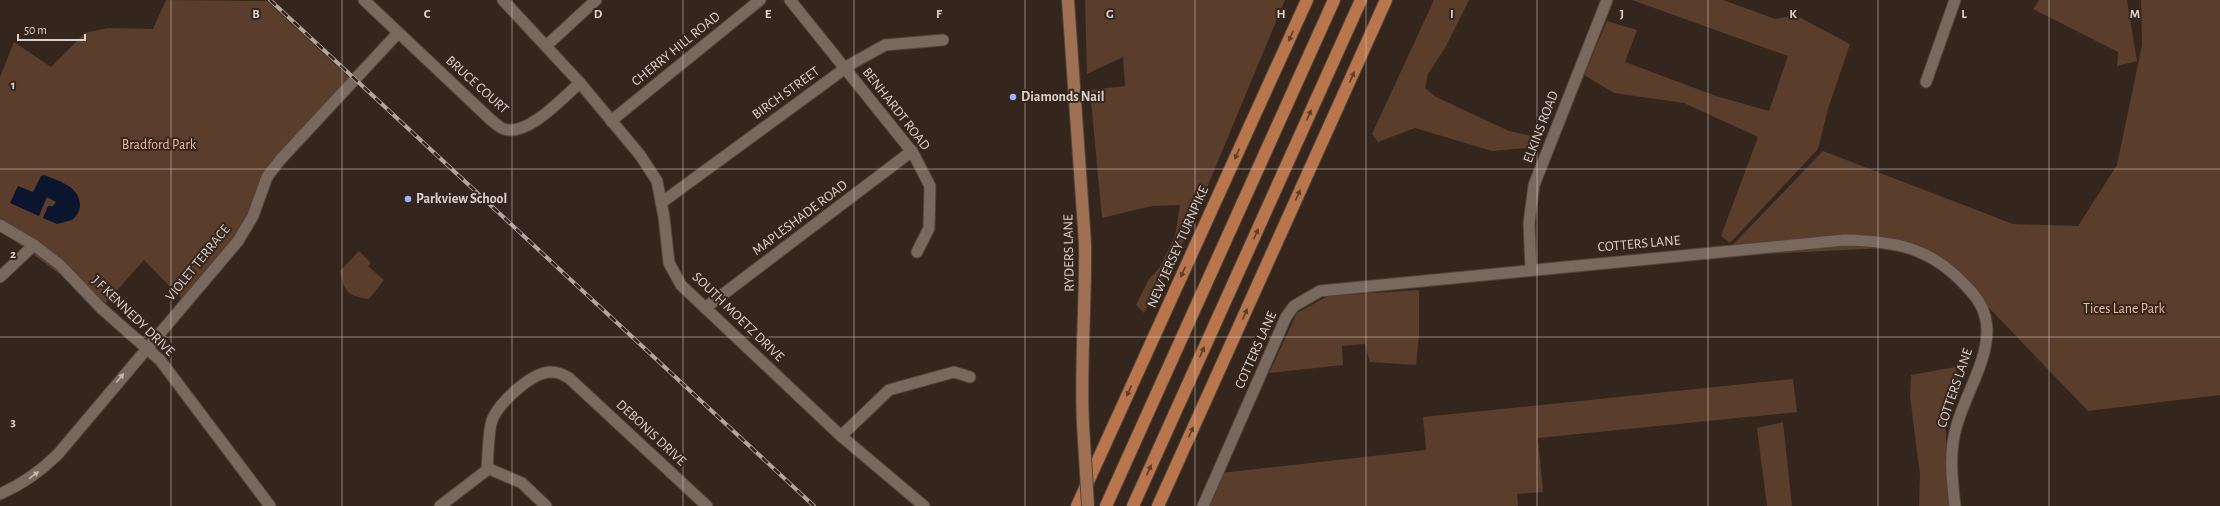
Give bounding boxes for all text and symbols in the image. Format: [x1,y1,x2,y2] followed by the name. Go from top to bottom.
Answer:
[252,8,260,21] text: B
[424,8,431,21] text: C
[594,8,603,21] text: D
[765,8,772,21] text: E
[936,8,943,21] text: F
[1106,8,1114,21] text: G
[1276,8,1286,21] text: H
[1450,8,1454,21] text: I
[1620,8,1624,21] text: J
[1789,8,1797,21] text: K
[1961,8,1967,21] text: L
[2130,8,2140,21] text: M
[629,9,723,89] street label: CHERRY HILL ROAD
[18,16,85,42] scale bar
[24,24,47,36] text: 50 m
[1288,30,1294,41] one-way arrow
[443,53,511,117] street label: BRUCE COURT
[750,64,822,122] street label: BIRCH STREET
[860,65,932,153] street label: BENHARDT ROAD
[1349,70,1355,82] one-way arrow
[11,79,15,92] text: 1
[1521,89,1561,165] street label: ELKINS ROAD
[1021,90,1104,104] place label: Diamonds Nail
[1008,92,1018,102] marker: Diamonds Nail
[1306,109,1312,121] one-way arrow
[122,138,197,152] park label: Bradford Park
[1234,148,1240,159] one-way arrow
[750,178,850,258] street label: MAPLESHADE ROAD
[1145,184,1211,310] street label: NEW JERSEY TURNPIKE
[1295,190,1301,201] one-way arrow
[416,192,507,206] place label: Parkview School
[403,194,413,204] marker: Parkview School
[1061,214,1077,292] street label: RYDERS LANE
[163,222,233,304] street label: VIOLET TERRACE
[1253,228,1259,239] one-way arrow
[1597,233,1681,255] street label: COTTERS LANE
[10,248,16,261] text: 2
[1180,267,1186,278] one-way arrow
[690,270,787,364] street label: SOUTH MOETZ DRIVE
[89,273,177,359] street label: J F KENNEDY DRIVE
[2083,302,2166,316] park label: Tices Lane Park
[1242,307,1248,319] one-way arrow
[1233,309,1279,391] street label: COTTERS LANE
[1199,346,1205,358] one-way arrow
[1935,346,1975,430] street label: COTTERS LANE
[116,373,125,384] one-way arrow
[1126,385,1132,397] one-way arrow
[614,397,689,469] street label: DEBONIS DRIVE
[10,416,16,429] text: 3
[1188,427,1194,438] one-way arrow
[1146,465,1152,476] one-way arrow
[29,471,40,479] one-way arrow

